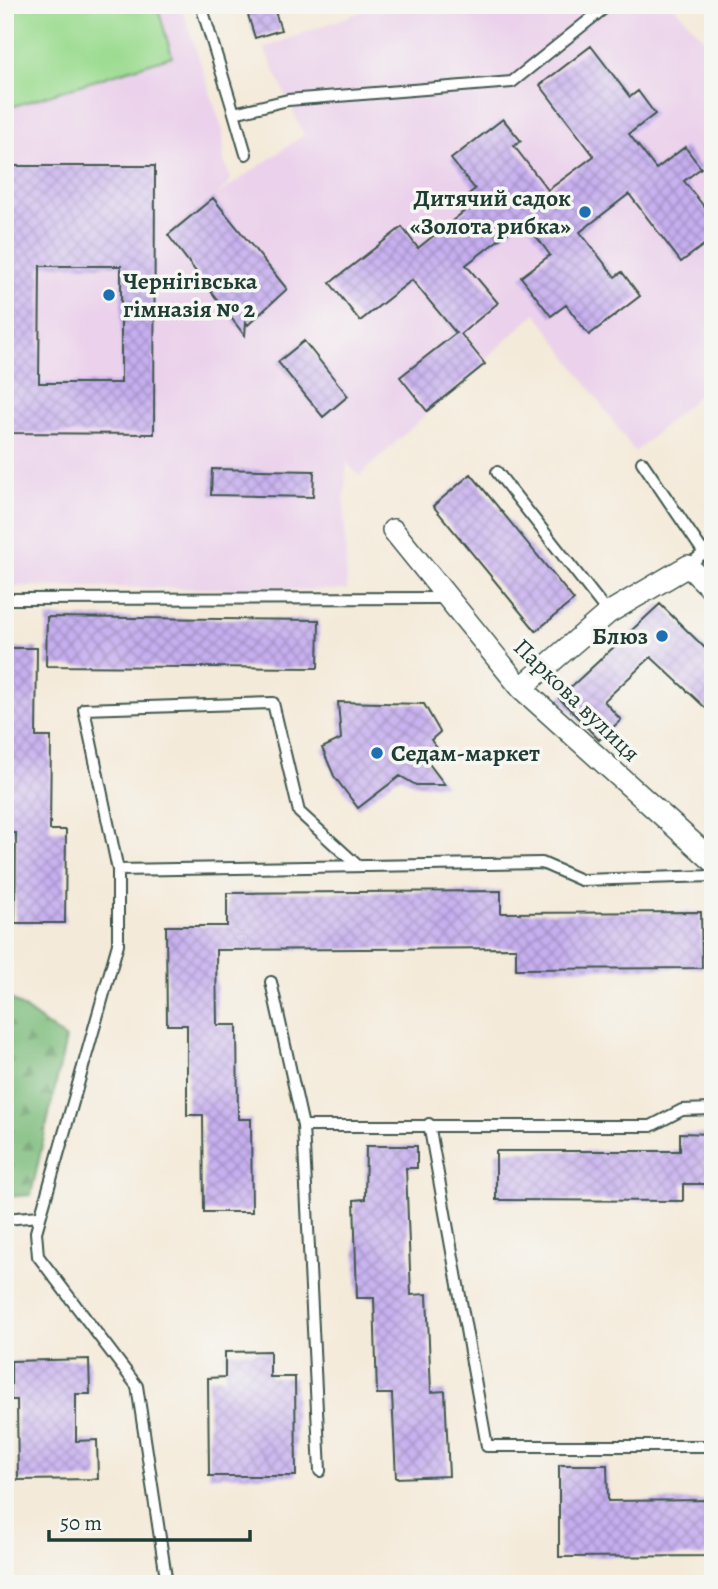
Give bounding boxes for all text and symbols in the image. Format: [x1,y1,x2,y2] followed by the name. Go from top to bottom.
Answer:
[410,182,571,242] place label: Дитячий садок «Золота рибка»
[577,204,593,220] marker: Дитячий садок «Золота рибка»
[123,265,258,325] place label: Чернігівська гімназія № 2
[101,287,117,303] marker: Чернігівська гімназія № 2
[592,620,648,652] place label: Блюз
[654,628,670,644] marker: Блюз
[507,631,647,769] street label: Паркова вулиця
[391,737,540,769] place label: Седам-маркет
[369,745,385,761] marker: Седам-маркет
[49,1498,250,1542] scale bar
[60,1509,102,1537] text: 50 m

